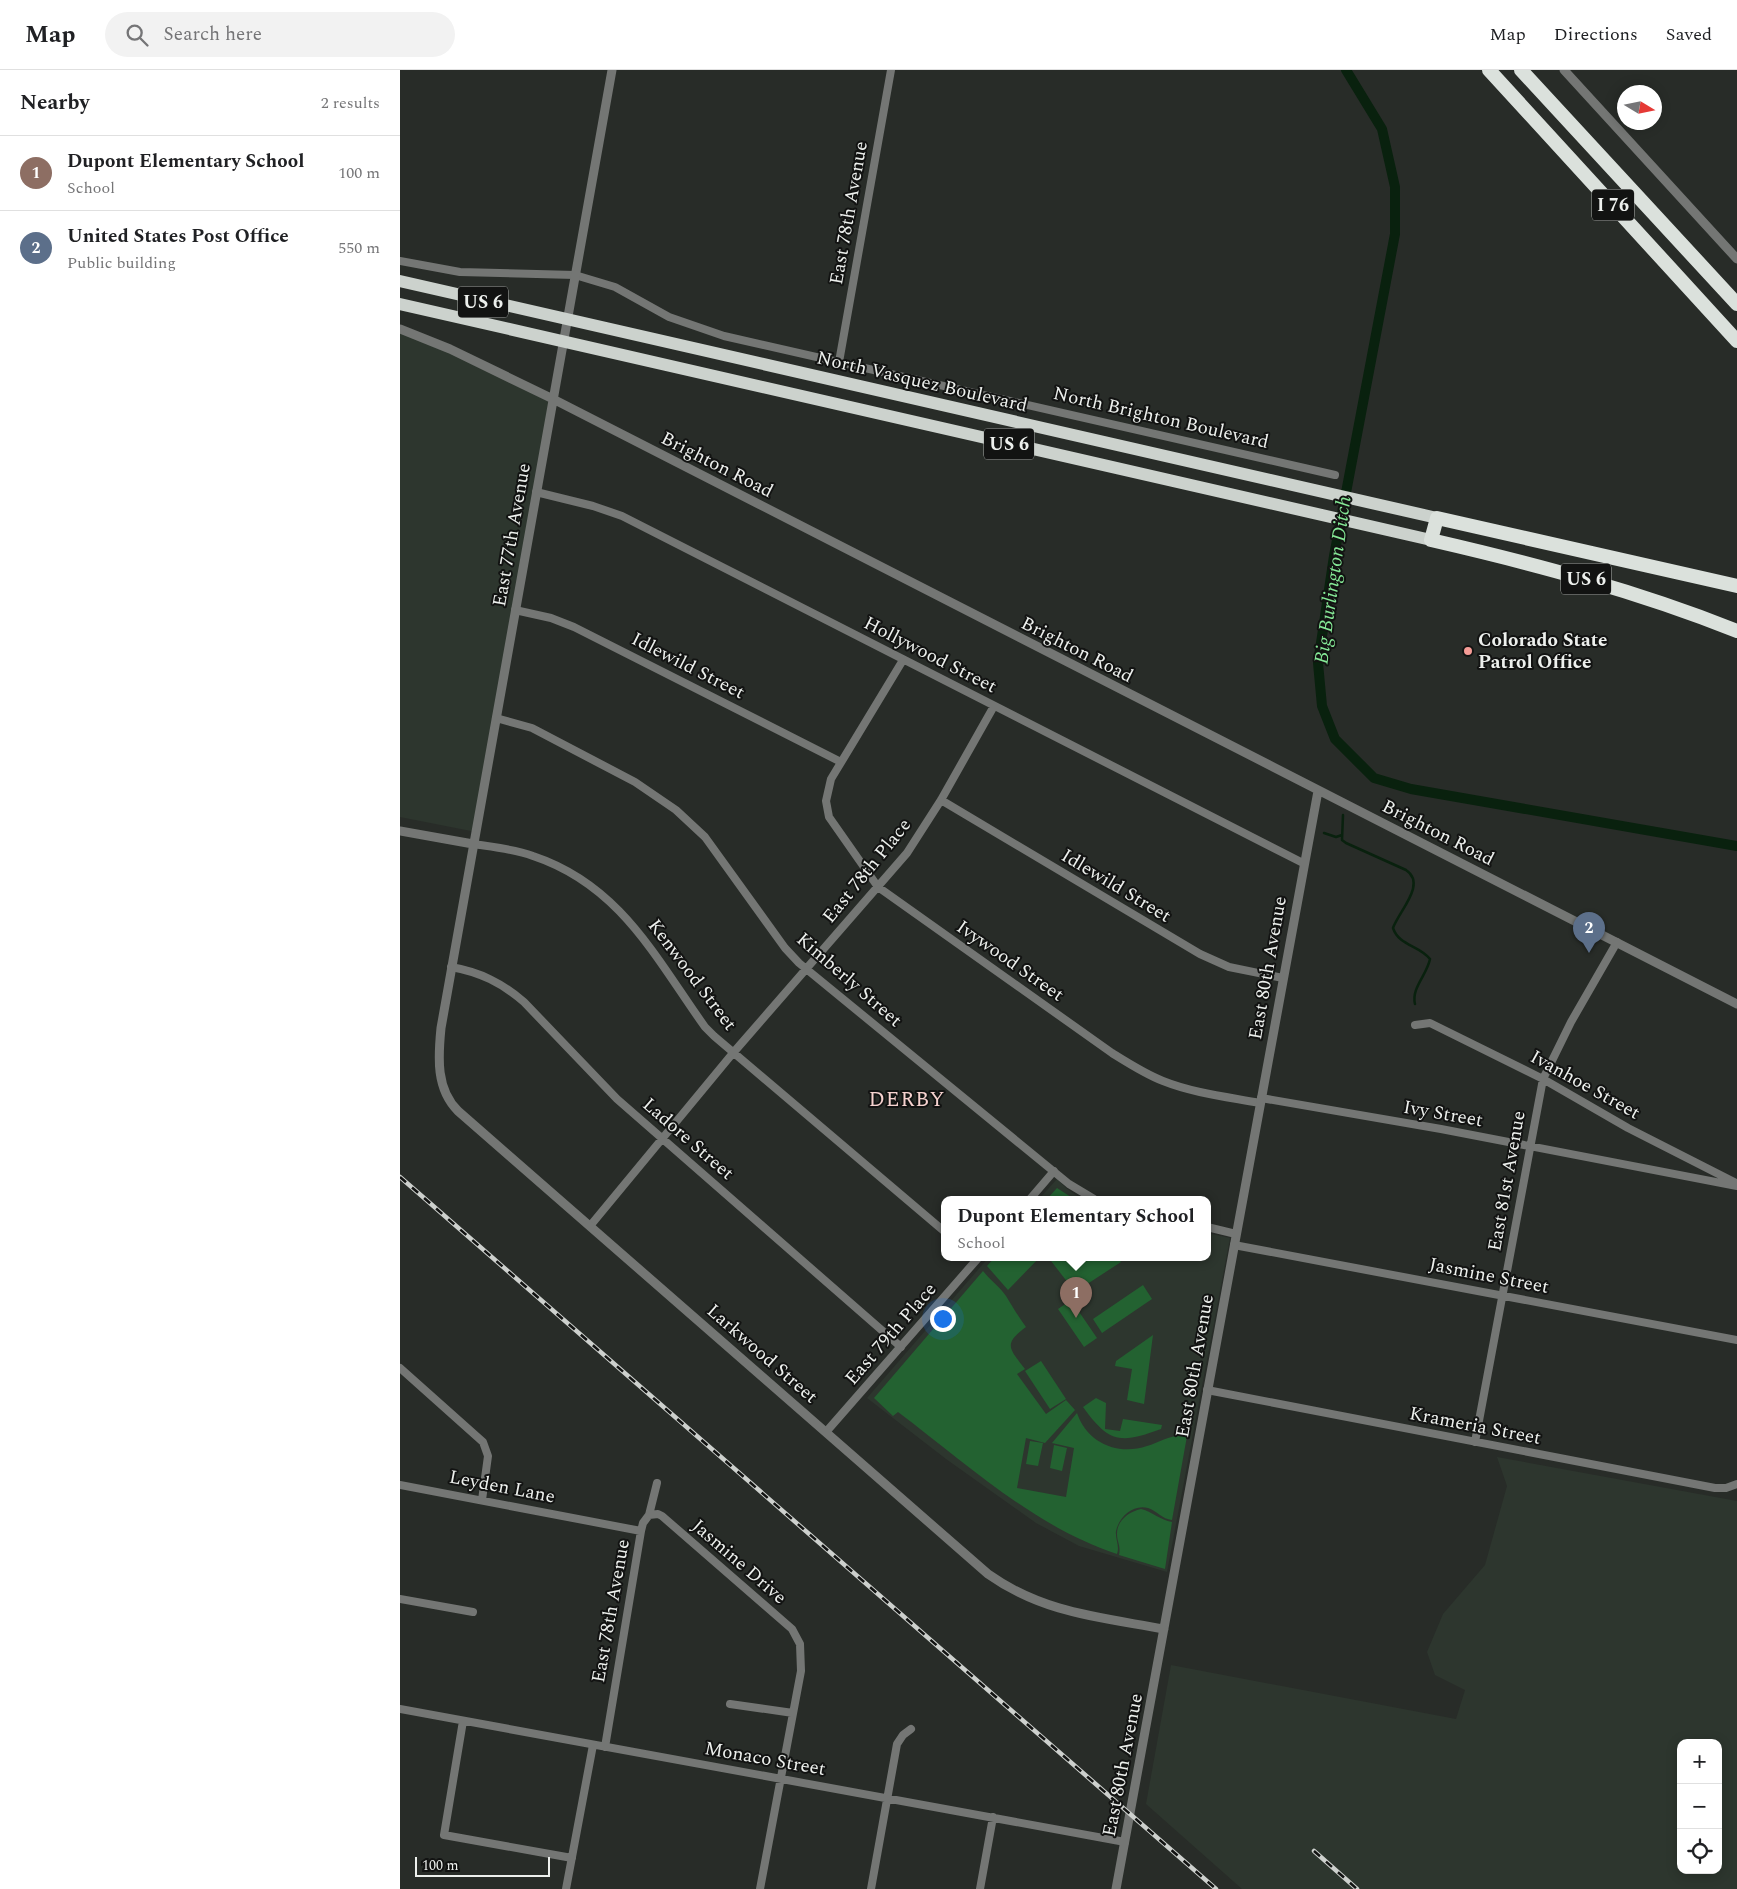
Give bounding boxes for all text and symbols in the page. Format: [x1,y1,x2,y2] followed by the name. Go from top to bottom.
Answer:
[105,12,455,57] search box
[25,17,75,53] text: Map
[163,20,262,49] text: Search here
[123,21,151,49] icon: search
[1490,21,1526,48] text: Map
[1554,21,1638,48] text: Directions
[1666,21,1712,48] text: Saved
[1617,85,1662,130] north arrow
[20,87,90,119] text: Nearby
[321,91,380,115] text: 2 results
[822,139,876,287] street label: East 78th Avenue
[67,147,304,176] text: Dupont Elementary School
[32,161,40,185] text: 1
[338,161,380,185] text: 100 m
[67,176,115,200] text: School
[1592,190,1634,220] road number: I 76
[67,222,289,251] text: United States Post Office
[32,236,40,260] text: 2
[338,236,380,260] text: 550 m
[67,251,176,275] text: Public building
[458,286,508,318] road number: US 6
[814,344,1030,420] street label: North Vasquez Boulevard
[1050,379,1272,457] street label: North Brighton Boulevard
[656,424,778,506] street label: Brighton Road
[984,428,1034,459] road number: US 6
[485,461,539,609] street label: East 77th Avenue
[1306,494,1360,666] water label: Big Burlington Ditch
[1561,564,1611,594] road number: US 6
[858,609,1002,701] street label: Hollywood Street
[1016,609,1138,691] street label: Brighton Road
[626,625,750,707] street label: Idlewild Street
[1478,626,1607,677] place label: Colorado State Patrol Office
[1462,645,1474,657] marker: Colorado State Patrol Office
[1377,792,1499,874] street label: Brighton Road
[815,812,919,930] street label: East 78th Place
[1055,842,1177,930] street label: Idlewild Street
[1241,894,1295,1042] street label: East 80th Avenue
[1573,912,1605,953] pin: 2
[640,913,744,1037] street label: Kenwood Street
[950,913,1070,1009] street label: Ivywood Street
[790,926,909,1035] street label: Kimberly Street
[1525,1043,1646,1127] street label: Ivanhoe Street
[868,1084,946,1116] district label: DERBY
[636,1091,741,1187] street label: Ladore Street
[1401,1093,1485,1135] street label: Ivy Street
[1480,1108,1534,1254] street label: East 81st Avenue
[941,1196,1211,1261] popup
[957,1202,1195,1231] text: Dupont Elementary School
[957,1231,1005,1255] text: School
[1427,1250,1552,1302] street label: Jasmine Street
[838,1276,944,1392] street label: East 79th Place
[1060,1277,1092,1318] pin: 1
[1168,1292,1222,1440] street label: East 80th Avenue
[700,1297,824,1411] street label: Larkwood Street
[930,1306,956,1332] your location
[1407,1399,1544,1453] street label: Krameria Street
[446,1463,558,1511] street label: Leyden Lane
[685,1512,793,1612] street label: Jasmine Drive
[584,1537,638,1685] street label: East 78th Avenue
[1095,1691,1151,1839] street label: East 80th Avenue
[702,1734,828,1784] street label: Monaco Street
[1677,1739,1722,1874] map controls
[1677,1739,1722,1784] button: +
[1677,1784,1722,1829] button: −
[1677,1829,1722,1874] button: locate
[415,1854,550,1877] scale bar
[422,1855,459,1876] text: 100 m

